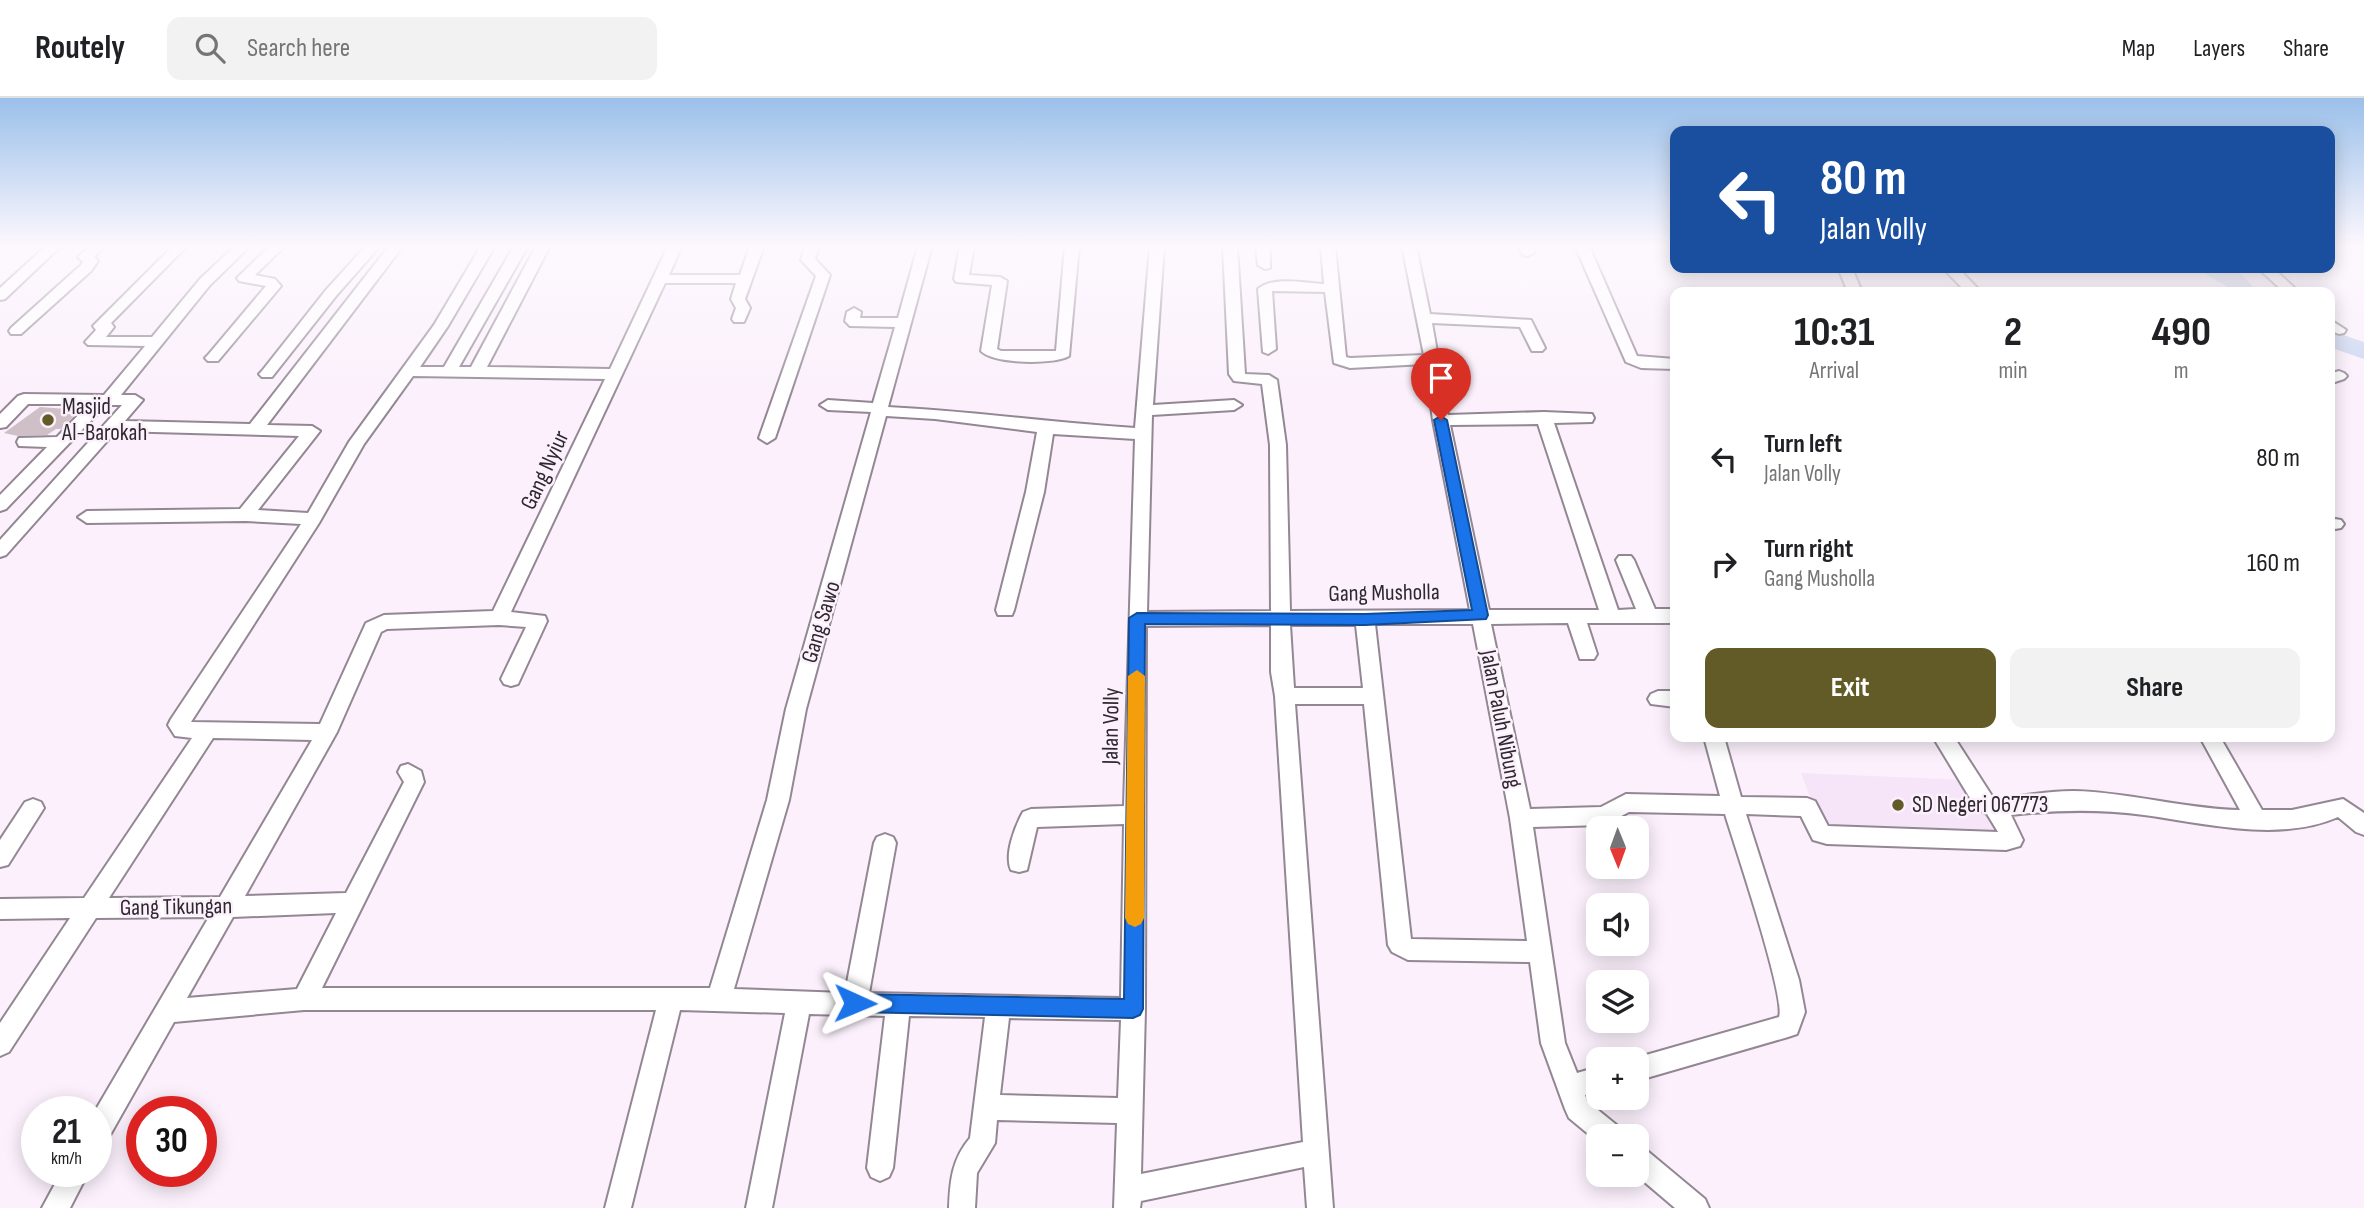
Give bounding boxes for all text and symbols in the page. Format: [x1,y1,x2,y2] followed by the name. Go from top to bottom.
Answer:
[167,17,657,80] search box
[35,28,125,68] text: Routely
[191,29,229,67] icon: search
[247,33,350,64] text: Search here
[2122,34,2155,63] text: Map
[2193,34,2245,63] text: Layers
[2283,34,2329,63] text: Share
[1820,150,1907,209] text: 80 m
[1705,154,1796,245] icon: left
[1820,210,1927,249] text: Jalan Volly
[1794,307,1875,358] text: 10:31
[2004,307,2022,358] text: 2
[2151,307,2211,358] text: 490
[1411,348,1471,420] pin
[1810,357,1859,385] text: Arrival
[1999,357,2027,385] text: min
[2174,357,2189,385] text: m
[1422,359,1460,397] icon: arrive
[61,393,147,447] place label: Masjid Al-Barokah
[40,412,56,428] marker: Masjid Al-Barokah
[515,426,576,514] street label: Gang Nyiur
[1764,429,1842,460] text: Turn left
[1705,440,1743,478] icon: left
[2256,443,2300,474] text: 80 m
[1764,460,1841,488] text: Jalan Volly
[1764,534,1853,565] text: Turn right
[1705,545,1743,583] icon: right
[2247,548,2300,579] text: 160 m
[1764,565,1875,593] text: Gang Musholla
[795,578,847,666] street label: Gang Sawo
[1328,578,1440,608] street label: Gang Musholla
[1474,647,1528,790] street label: Jalan Paluh Nibung
[1705,648,1996,728] button: Exit
[2010,648,2300,728] button: Share
[1096,687,1126,766] street label: Jalan Volly
[1912,791,2048,819] place label: SD Negeri 067773
[1890,797,1906,813] marker: SD Negeri 067773
[1586,816,1648,878] north arrow
[1586,816,1649,1187] map controls
[120,892,232,922] street label: Gang Tikungan
[1586,893,1649,956] button: sound
[818,966,892,1040] position arrow
[1586,970,1649,1033] button: layers
[1586,1047,1649,1110] button: +
[126,1096,217,1187] speed limit sign: 30
[52,1111,81,1154] text: 21
[1586,1124,1649,1187] button: −
[51,1148,82,1169] text: km/h

